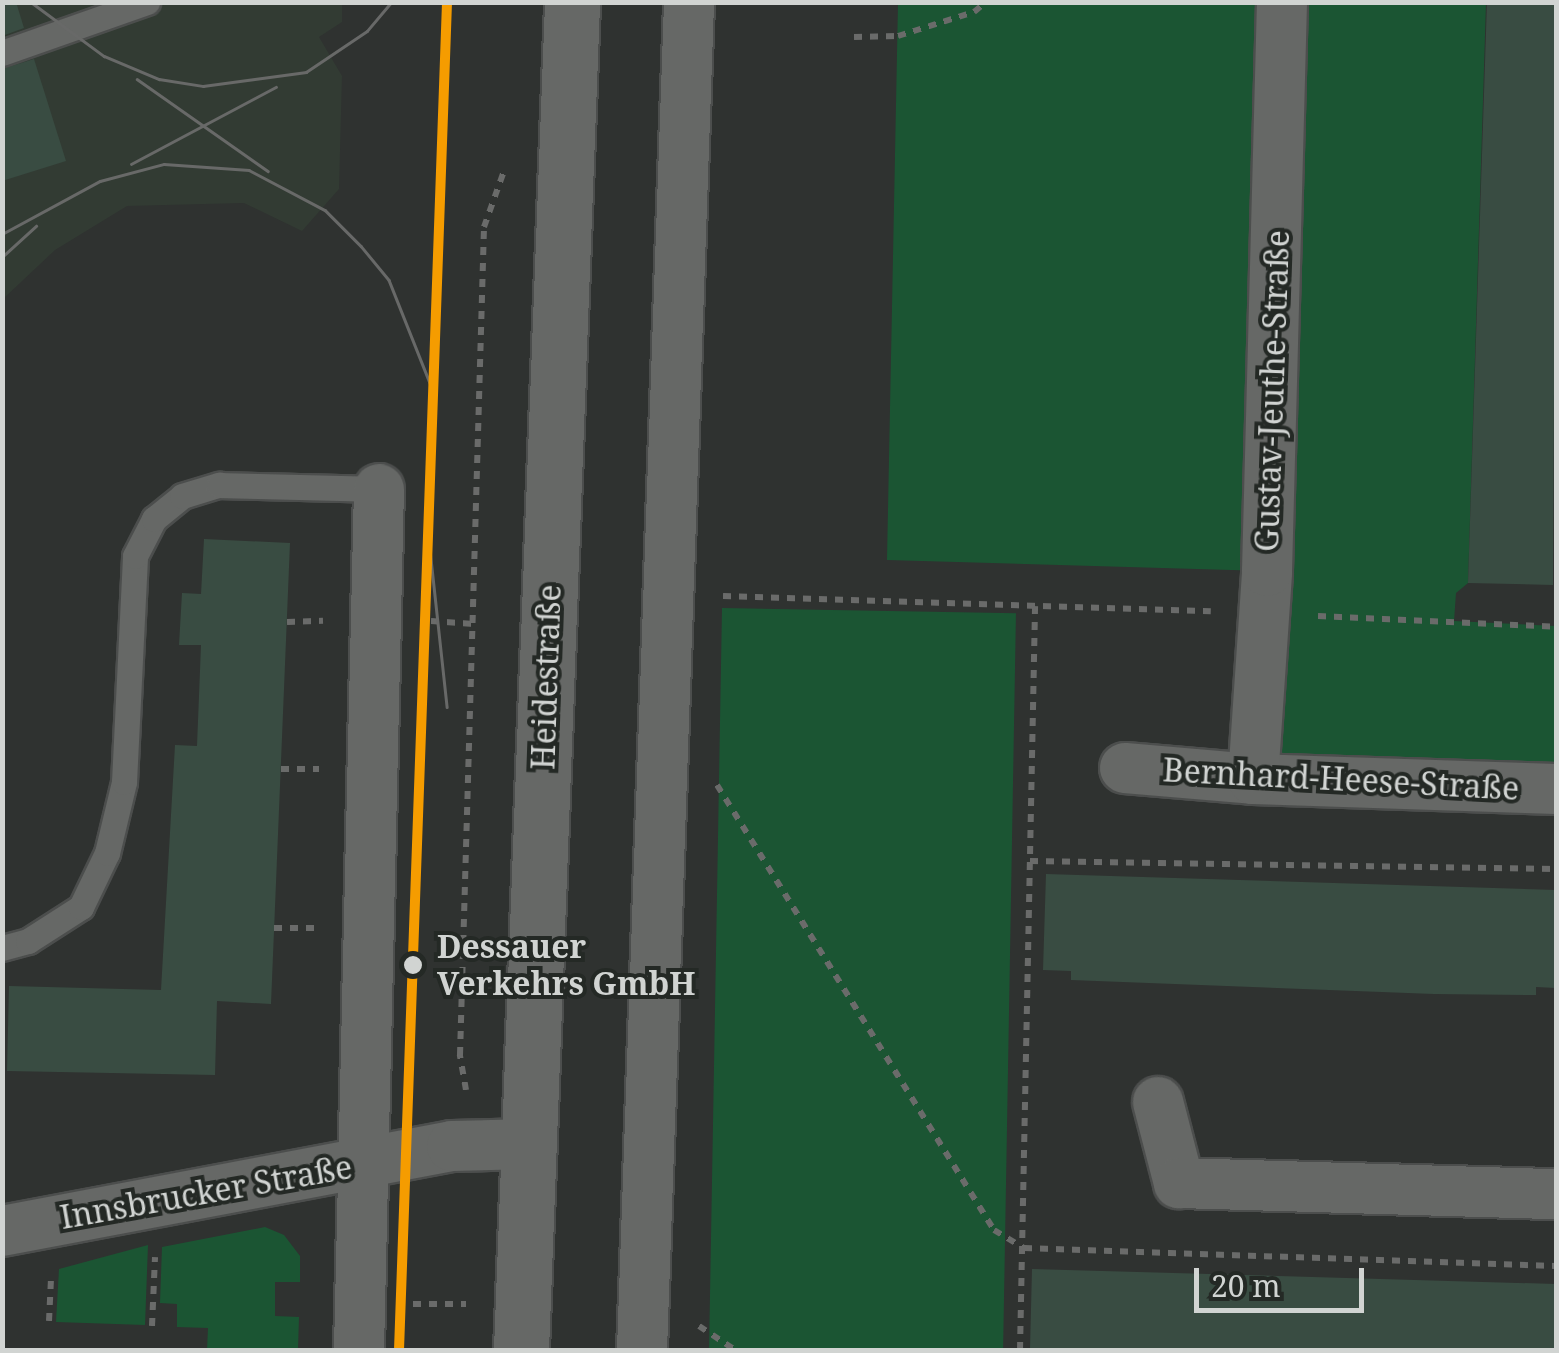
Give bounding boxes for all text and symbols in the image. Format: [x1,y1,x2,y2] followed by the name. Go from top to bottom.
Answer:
[1247,230,1297,552] street label: Gustav-Jeuthe-Straße
[524,584,568,770] street label: Heidestraße
[1162,750,1520,808] street label: Bernhard-Heese-Straße
[437,928,695,1003] place label: Dessauer Verkehrs GmbH
[398,950,428,980] marker: Dessauer Verkehrs GmbH
[57,1147,355,1237] street label: Innsbrucker Straße
[1199,1248,1369,1310] scale bar
[1211,1265,1281,1306] text: 20 m

